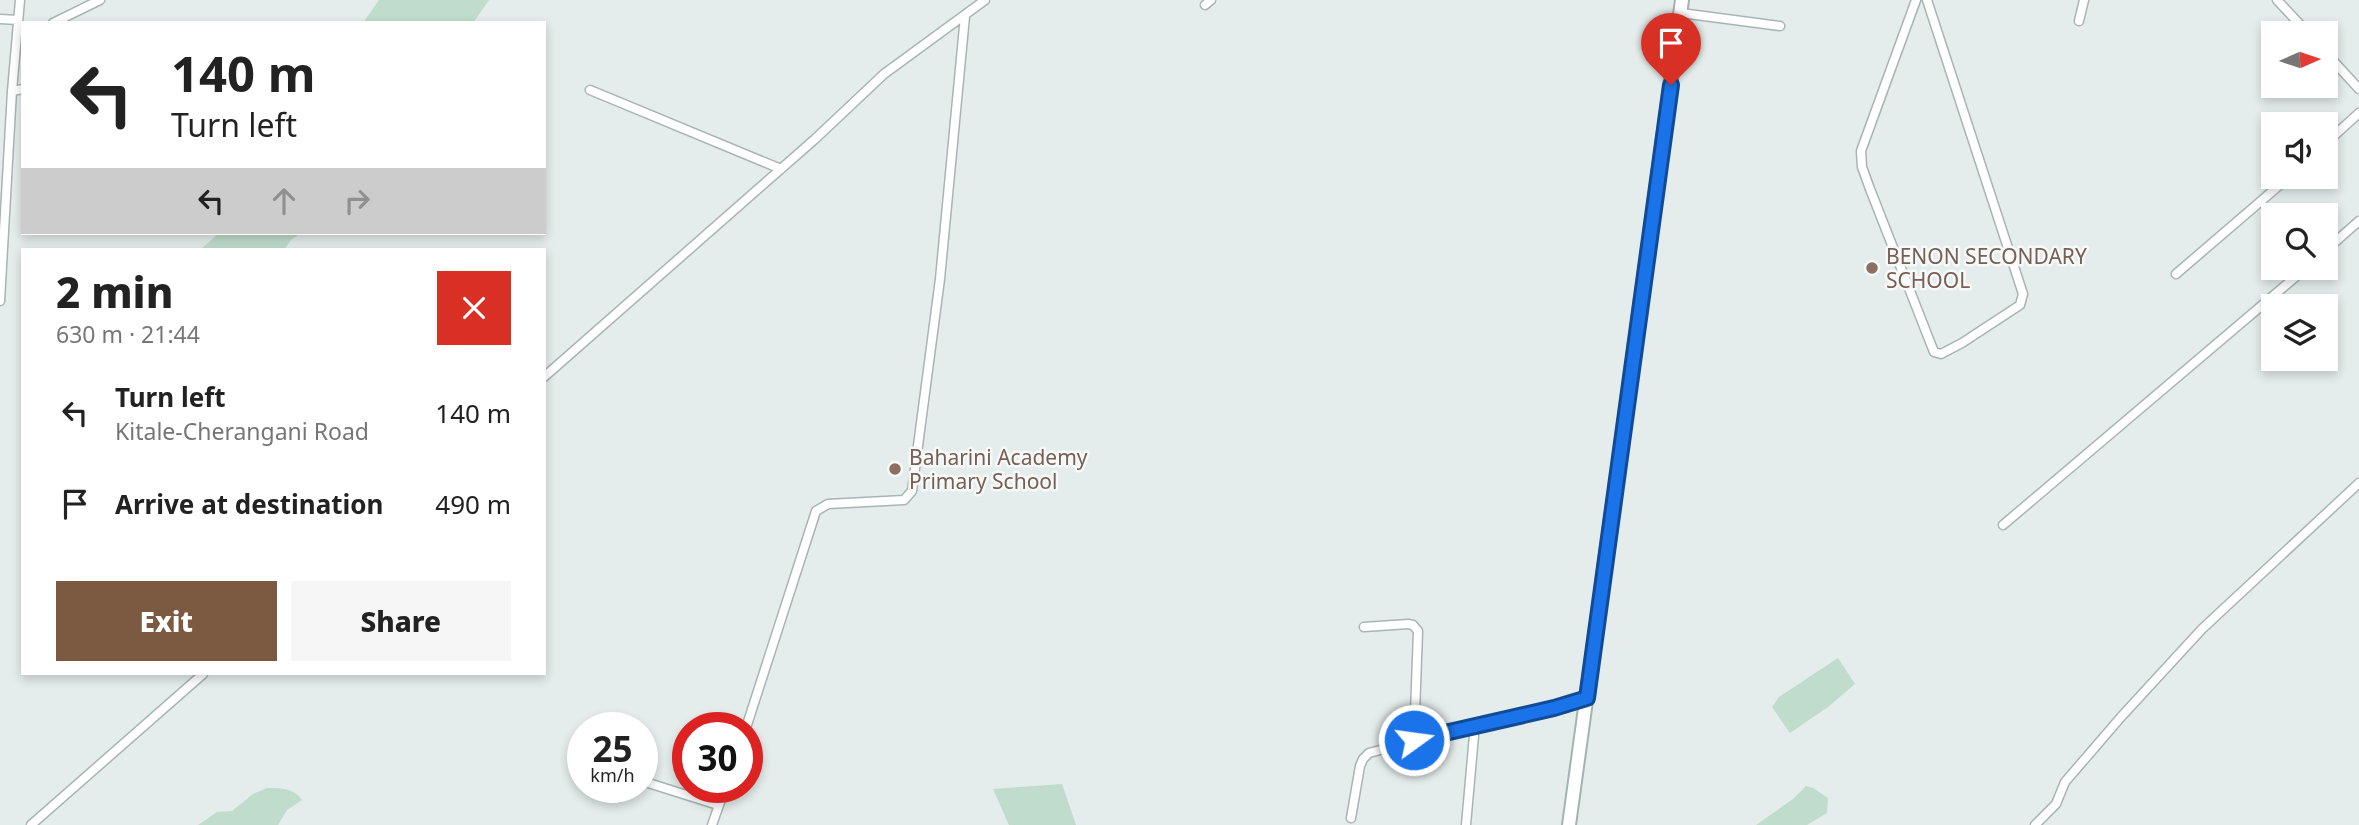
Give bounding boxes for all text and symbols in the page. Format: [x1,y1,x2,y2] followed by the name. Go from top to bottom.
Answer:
[1641,13,1701,85] pin
[2261,21,2338,98] north arrow
[2261,21,2338,371] map controls
[1652,24,1690,62] icon: arrive
[171,40,316,106] text: 140 m
[56,49,147,140] icon: left
[171,103,297,146] text: Turn left
[2261,112,2338,189] button: sound
[192,182,230,220] icon: left
[265,182,303,220] icon: ahead
[338,182,376,220] icon: right
[2261,203,2338,280] button: search
[1886,242,2087,294] place label: BENON SECONDARY SCHOOL
[1864,260,1880,276] marker: BENON SECONDARY SCHOOL
[56,263,173,320] text: 2 min
[437,271,511,345] button: close
[2261,294,2338,371] button: layers
[56,318,200,350] text: 630 m · 21:44
[115,379,226,415] text: Turn left
[56,394,94,432] icon: left
[435,395,511,431] text: 140 m
[115,415,369,447] text: Kitale-Cherangani Road
[909,443,1088,495] place label: Baharini Academy Primary School
[887,461,903,477] marker: Baharini Academy Primary School
[56,485,94,523] icon: arrive
[115,486,384,522] text: Arrive at destination
[435,486,511,522] text: 490 m
[56,581,277,661] button: Exit
[291,581,511,661] button: Share
[1377,703,1451,777] position arrow
[672,712,763,803] speed limit sign: 30
[592,725,633,772] text: 25
[590,763,635,787] text: km/h

